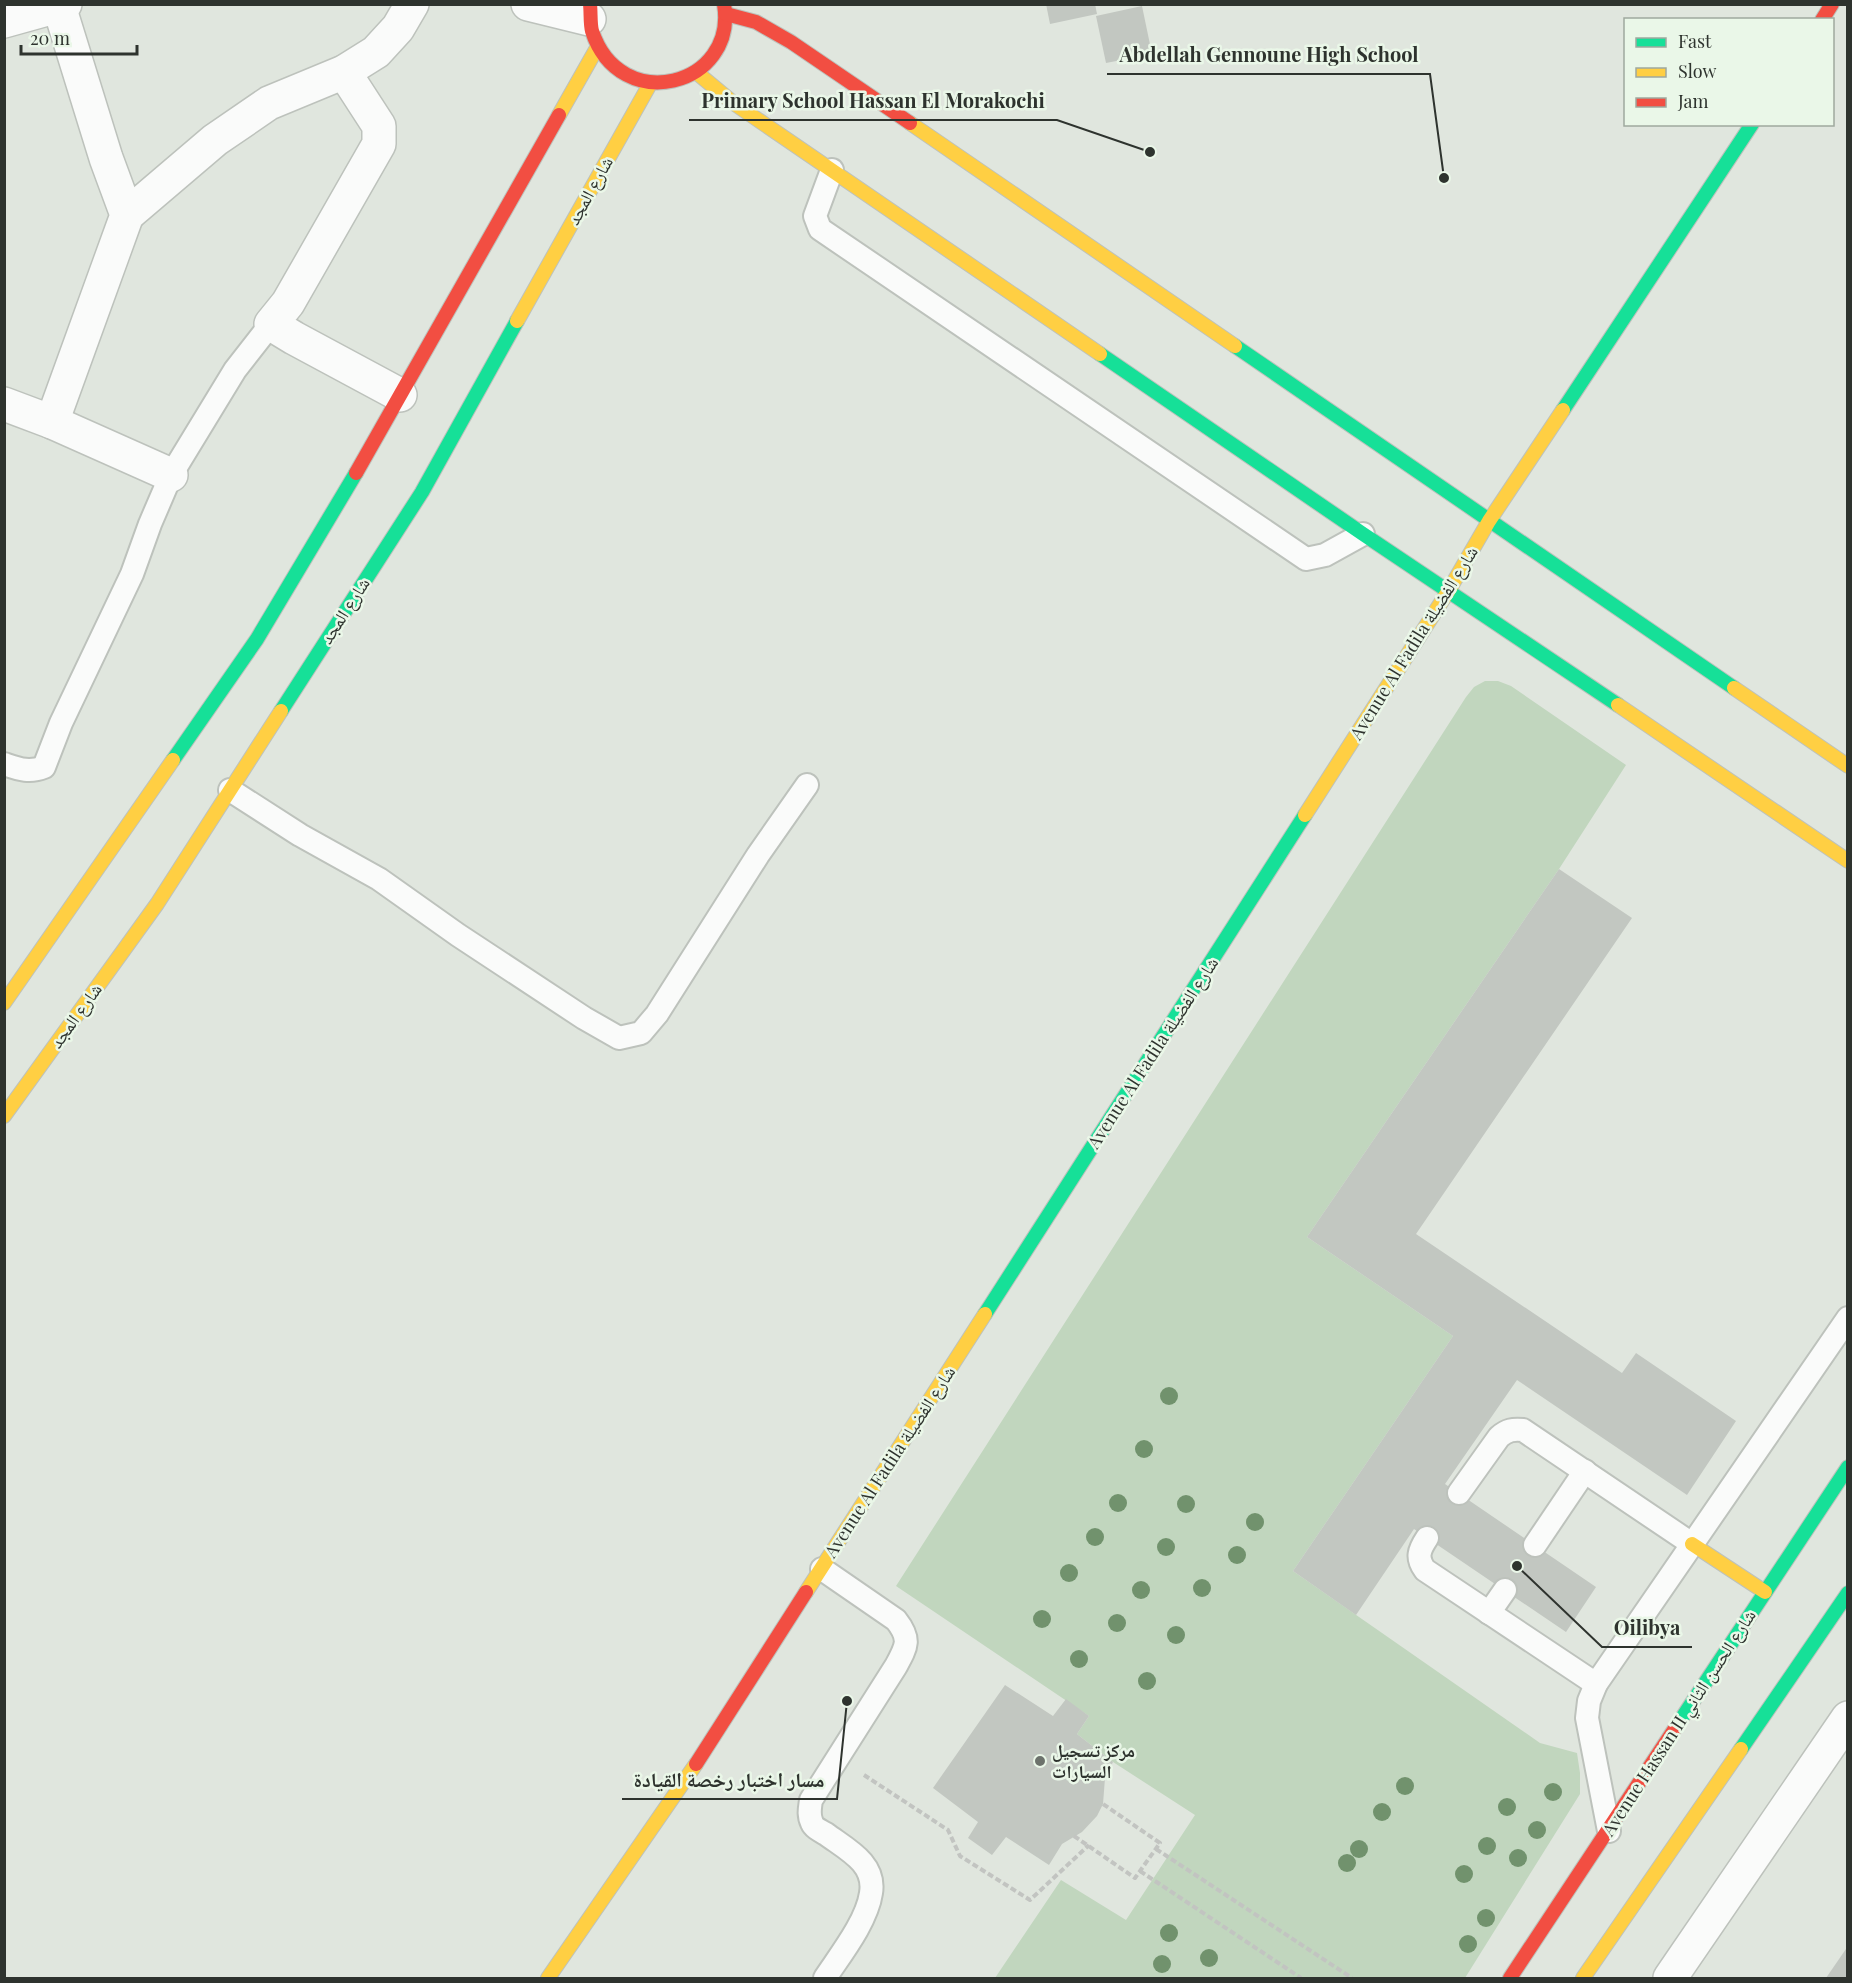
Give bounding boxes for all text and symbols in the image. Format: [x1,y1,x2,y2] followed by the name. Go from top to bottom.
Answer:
[21,18,136,56] scale bar
[1624,18,1834,126] legend
[30,26,70,50] text: 20 m
[1678,29,1712,53] text: Fast
[1107,36,1430,74] callout: Abdellah Gennoune High School
[1118,40,1419,67] text: Abdellah Gennoune High School
[1678,59,1716,83] text: Slow
[689,82,1057,120] callout: Primary School Hassan El Morakochi
[701,86,1045,113] text: Primary School Hassan El Morakochi
[1677,89,1708,113] text: Jam
[561,152,618,229] street label: شارع المجد
[1343,541,1483,745] street label: Avenue Al Fadila شارع الفضيلة
[314,573,375,648] street label: شارع المجد
[1081,952,1223,1154] street label: Avenue Al Fadila شارع الفضيلة
[44,978,107,1053] street label: شارع المجد
[818,1361,960,1563] street label: Avenue Al Fadila شارع الفضيلة
[1595,1605,1764,1843] street label: Avenue Hassan II شارع الحسن الثاني
[1602,1609,1692,1647] callout: Oilibya
[1614,1613,1681,1640] text: Oilibya
[1052,1738,1135,1783] place label: مركز تسجيل السيارات
[1033,1754,1047,1768] marker: مركز تسجيل السيارات
[622,1761,837,1799] callout: مسار اختبار رخصة القيادة
[634,1765,824,1792] text: مسار اختبار رخصة القيادة

